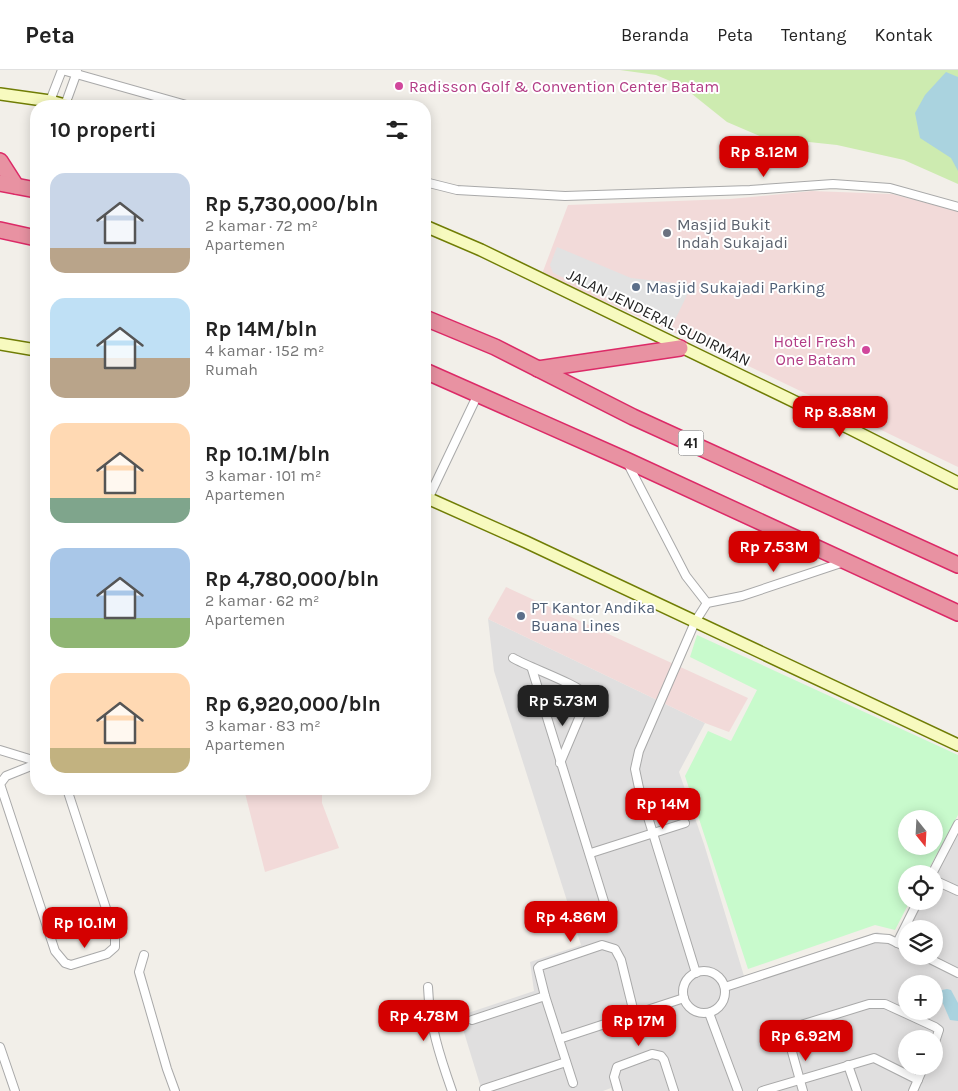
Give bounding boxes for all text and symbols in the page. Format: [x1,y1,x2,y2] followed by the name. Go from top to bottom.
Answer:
[25,21,75,49] text: Peta
[621,24,689,46] text: Beranda
[717,24,753,46] text: Peta
[781,24,847,46] text: Tentang
[875,24,933,46] text: Kontak
[409,77,719,96] place label: Radisson Golf & Convention Center Batam
[393,80,405,92] marker: Radisson Golf & Convention Center Batam
[383,116,411,144] icon: filters
[50,118,156,142] text: 10 properti
[712,136,816,178] pin: Rp 8.12M
[730,142,798,161] text: Rp 8.12M
[205,192,378,216] text: Rp 5,730,000/bln
[90,193,150,253] icon: home
[677,215,788,252] place label: Masjid Bukit Indah Sukajadi
[205,216,318,235] text: 2 kamar · 72 m²
[661,227,673,239] marker: Masjid Bukit Indah Sukajadi
[205,235,285,254] text: Apartemen
[564,265,754,370] street label: JALAN JENDERAL SUDIRMAN
[646,278,825,297] place label: Masjid Sukajadi Parking
[630,281,642,293] marker: Masjid Sukajadi Parking
[205,317,317,341] text: Rp 14M/bln
[90,318,150,378] icon: home
[774,332,856,369] place label: Hotel Fresh One Batam
[205,341,324,360] text: 4 kamar · 152 m²
[860,344,872,356] marker: Hotel Fresh One Batam
[205,360,258,379] text: Rumah
[788,396,892,438] pin: Rp 8.88M
[804,402,876,421] text: Rp 8.88M
[678,430,704,456] road number: 41
[205,442,330,466] text: Rp 10.1M/bln
[90,443,150,503] icon: home
[205,466,321,485] text: 3 kamar · 101 m²
[205,485,285,504] text: Apartemen
[722,530,826,573] pin: Rp 7.53M
[740,537,808,556] text: Rp 7.53M
[205,567,379,591] text: Rp 4,780,000/bln
[90,568,150,628] icon: home
[205,591,320,610] text: 2 kamar · 62 m²
[531,598,655,635] place label: PT Kantor Andika Buana Lines
[205,610,285,629] text: Apartemen
[515,610,527,622] marker: PT Kantor Andika Buana Lines
[511,684,615,727] pin: Rp 5.73M
[529,691,597,710] text: Rp 5.73M
[205,692,381,716] text: Rp 6,920,000/bln
[90,693,150,753] icon: home
[205,716,321,735] text: 3 kamar · 83 m²
[205,735,285,754] text: Apartemen
[622,788,704,830] pin: Rp 14M
[636,794,690,813] text: Rp 14M
[898,810,942,855] north arrow
[898,810,943,1075] map controls
[898,865,943,910] button: locate
[519,900,623,943] pin: Rp 4.86M
[33,906,137,949] pin: Rp 10.1M
[535,907,607,926] text: Rp 4.86M
[53,913,117,932] text: Rp 10.1M
[898,920,943,965] button: layers
[898,975,943,1020] button: +
[372,1000,476,1042] pin: Rp 4.78M
[598,1004,680,1047] pin: Rp 17M
[389,1006,459,1025] text: Rp 4.78M
[613,1011,665,1030] text: Rp 17M
[754,1020,858,1062] pin: Rp 6.92M
[771,1026,841,1045] text: Rp 6.92M
[898,1030,943,1075] button: −

